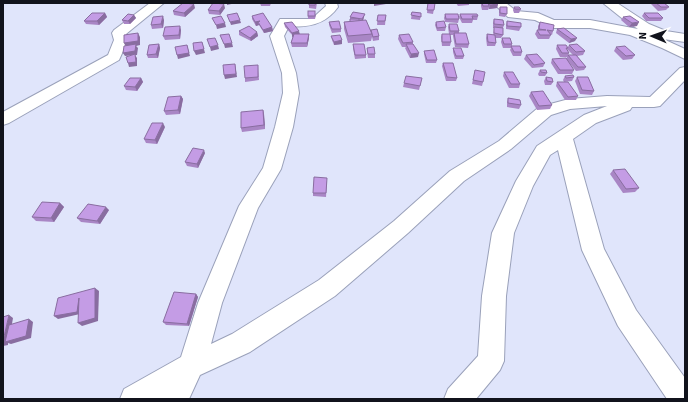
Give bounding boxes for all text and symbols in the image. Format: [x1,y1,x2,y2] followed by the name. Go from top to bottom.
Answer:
[632,16,672,56] north arrow
[635,32,650,40] text: N

